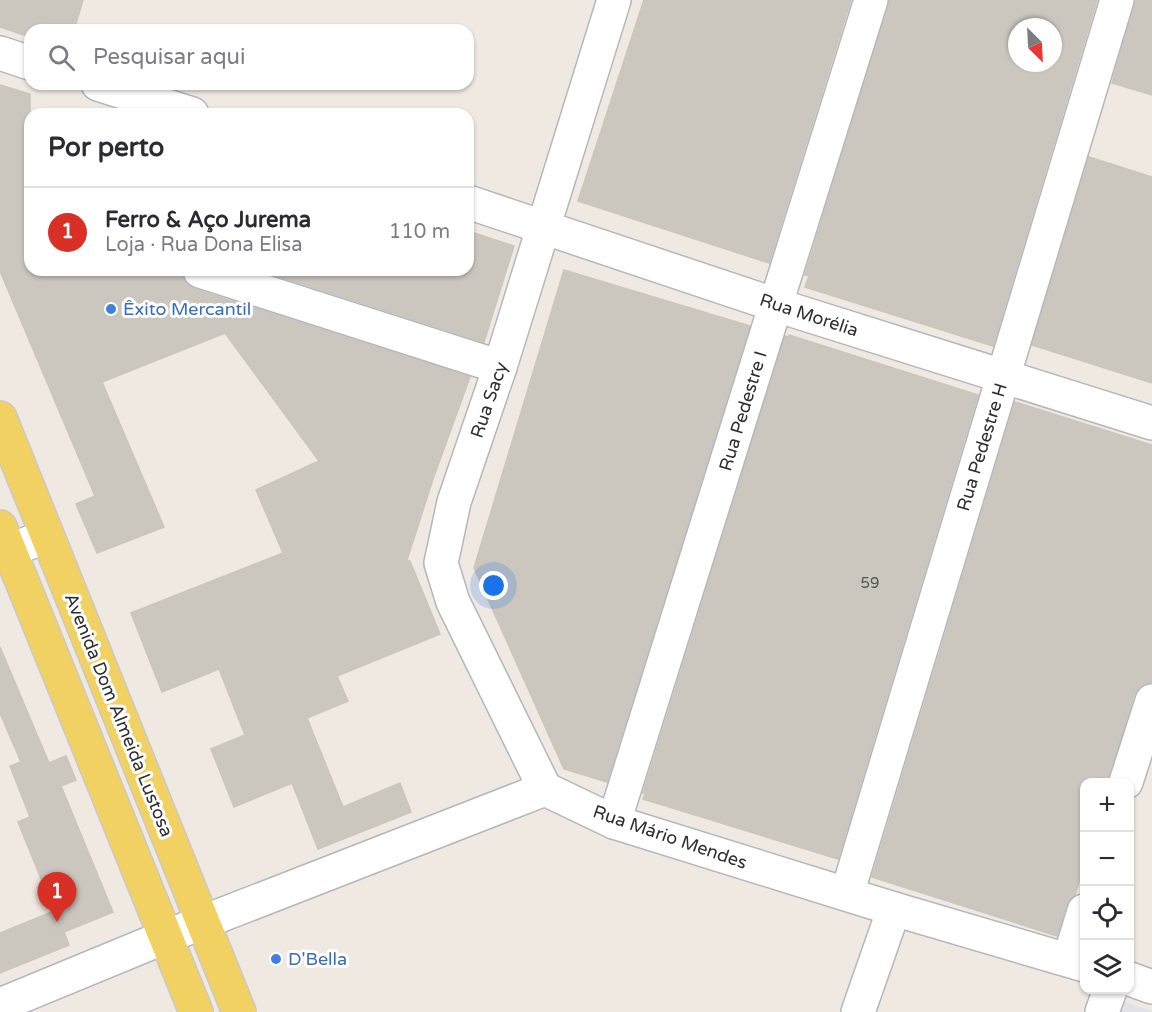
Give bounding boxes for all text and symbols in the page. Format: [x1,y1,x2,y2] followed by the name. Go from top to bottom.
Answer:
[1008,18,1062,72] north arrow
[24,24,474,90] search box
[45,41,78,74] icon: search
[93,44,245,70] text: Pesquisar aqui
[48,132,164,163] text: Por perto
[105,207,311,233] text: Ferro & Aço Jurema
[61,220,74,244] text: 1
[389,220,450,244] text: 110 m
[105,233,302,257] text: Loja · Rua Dona Elisa
[757,289,861,341] street label: Rua Morélia
[123,298,251,320] place label: Êxito Mercantil
[104,302,118,316] marker: Êxito Mercantil
[714,348,772,474] street label: Rua Pedestre I
[466,359,512,441] street label: Rua Sacy
[952,380,1012,514] street label: Rua Pedestre H
[479,571,508,600] your location
[861,574,879,592] house number: 59
[60,590,178,840] street label: Avenida Dom Almeida Lustosa
[1080,778,1134,994] map controls
[1080,778,1134,832] button: +
[590,800,750,874] street label: Rua Mário Mendes
[1080,832,1134,886] button: −
[38,872,76,922] pin: 1
[1080,886,1134,940] button: locate
[1080,940,1134,994] button: layers
[288,948,347,970] place label: D'Bella
[269,952,283,966] marker: D'Bella

